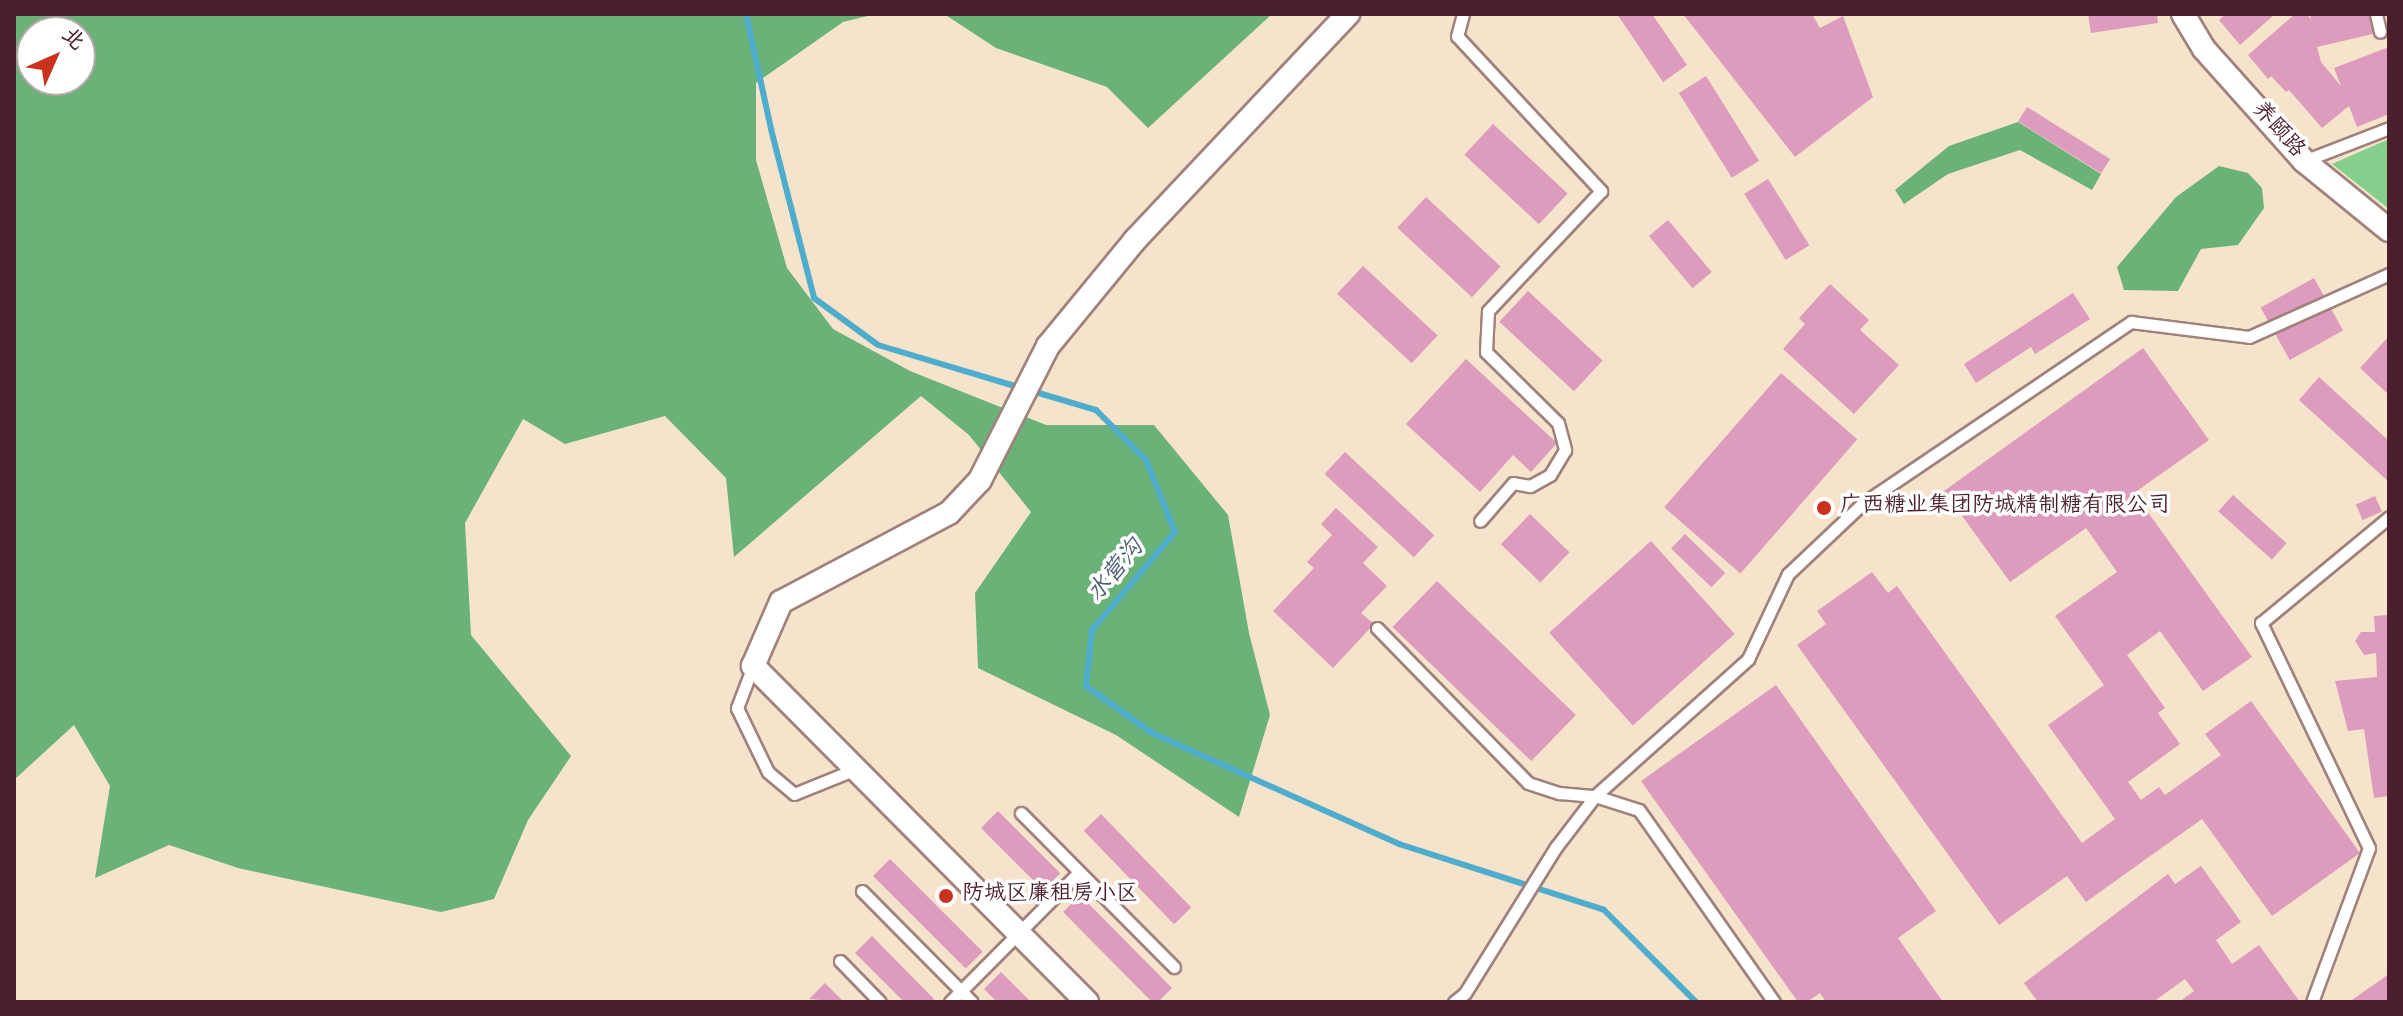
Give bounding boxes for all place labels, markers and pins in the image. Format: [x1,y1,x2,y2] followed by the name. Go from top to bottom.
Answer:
[1840,495,2170,521] place label: 广西糖业集团防城精制糖有限公司
[1815,499,1833,517] marker: 广西糖业集团防城精制糖有限公司
[962,883,1138,909] place label: 防城区廉租房小区
[937,887,955,905] marker: 防城区廉租房小区

